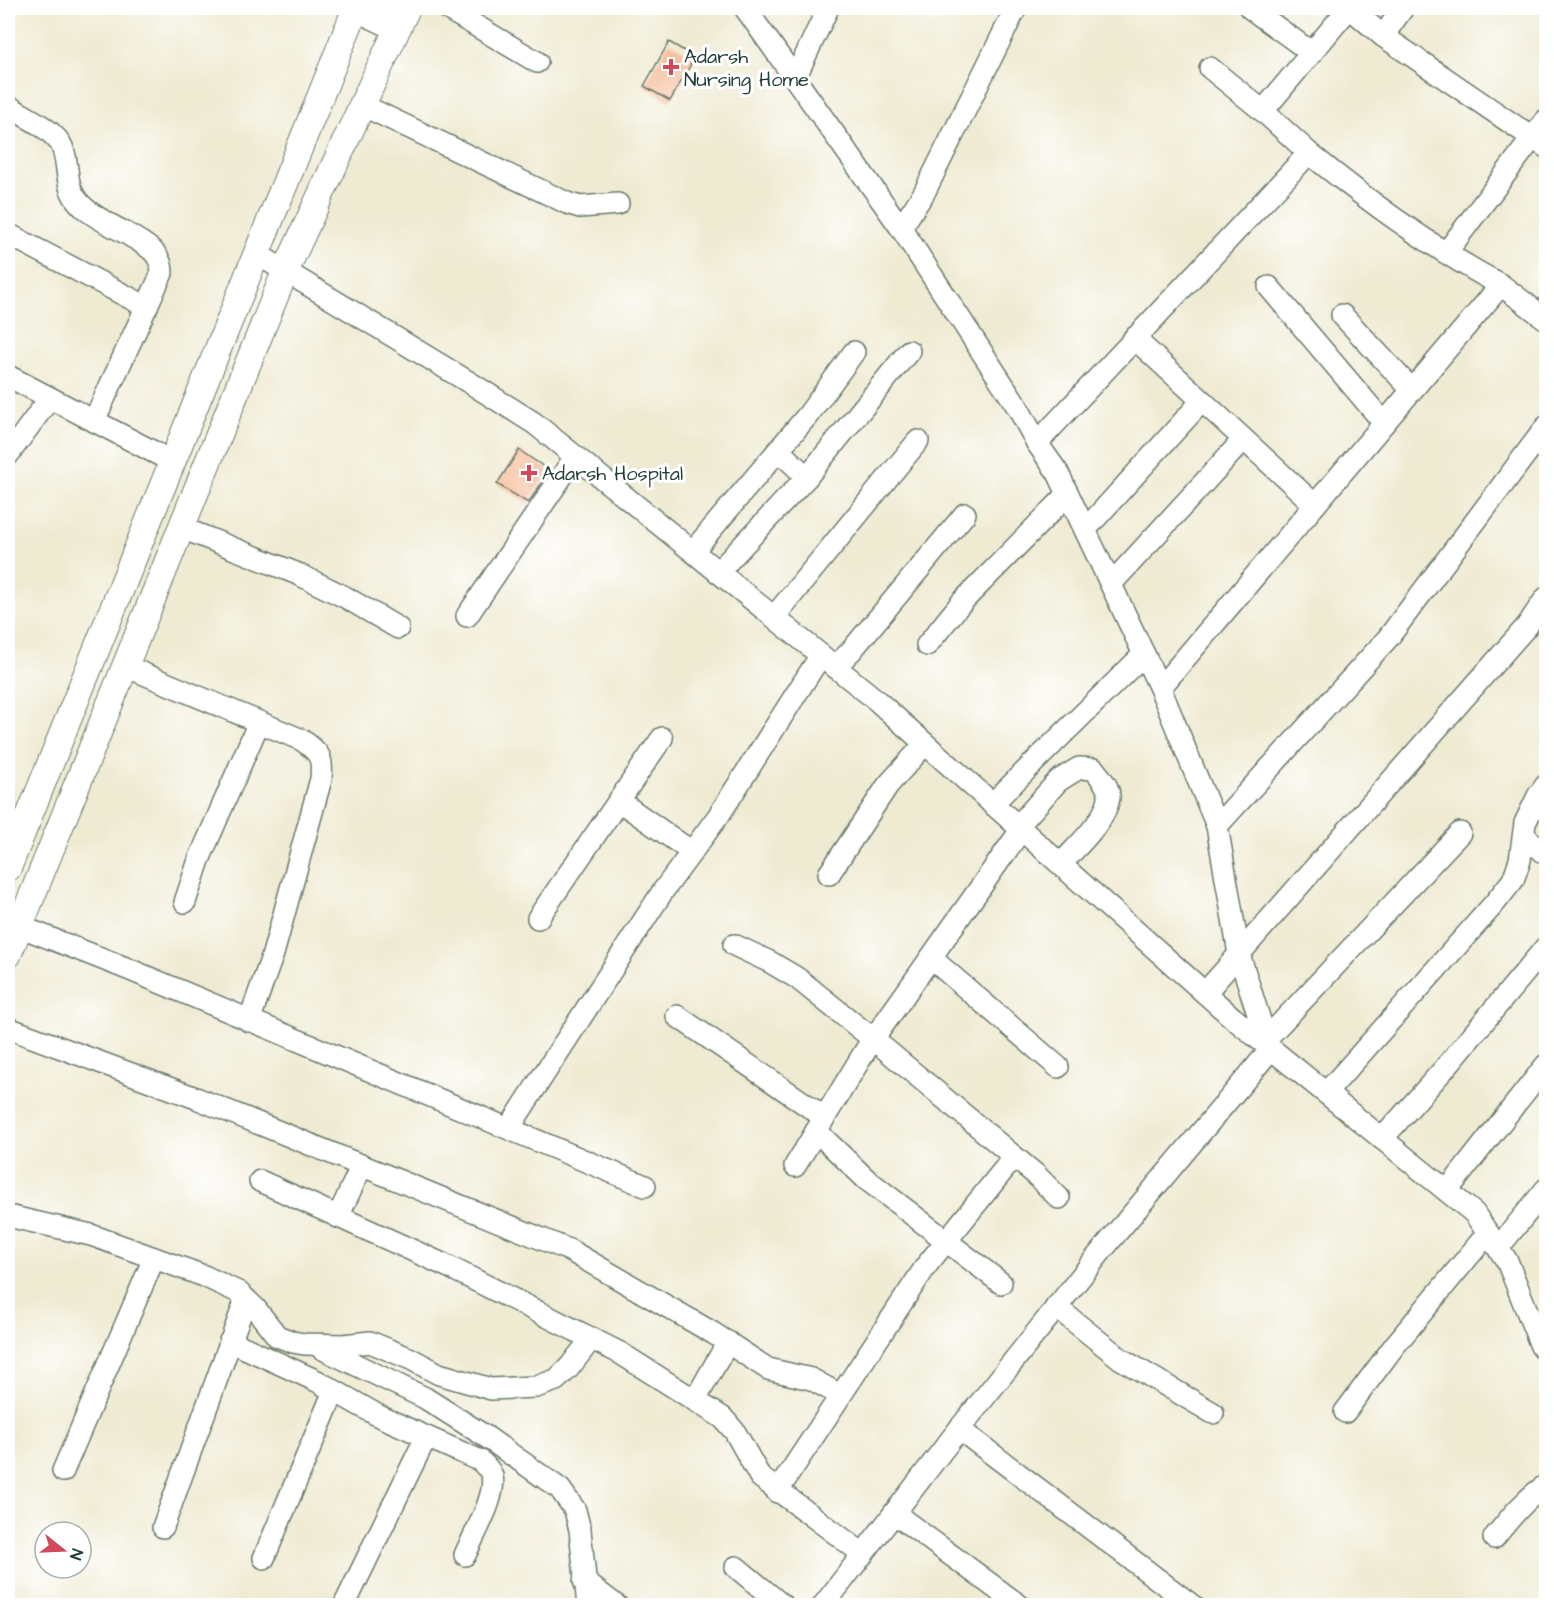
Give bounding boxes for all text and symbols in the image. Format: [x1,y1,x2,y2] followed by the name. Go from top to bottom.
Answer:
[684,43,809,95] place label: Adarsh Nursing Home
[662,58,680,76] marker: Adarsh Nursing Home
[542,460,683,488] place label: Adarsh Hospital
[520,464,538,482] marker: Adarsh Hospital
[33,1520,93,1580] north arrow
[64,1546,88,1562] text: N

